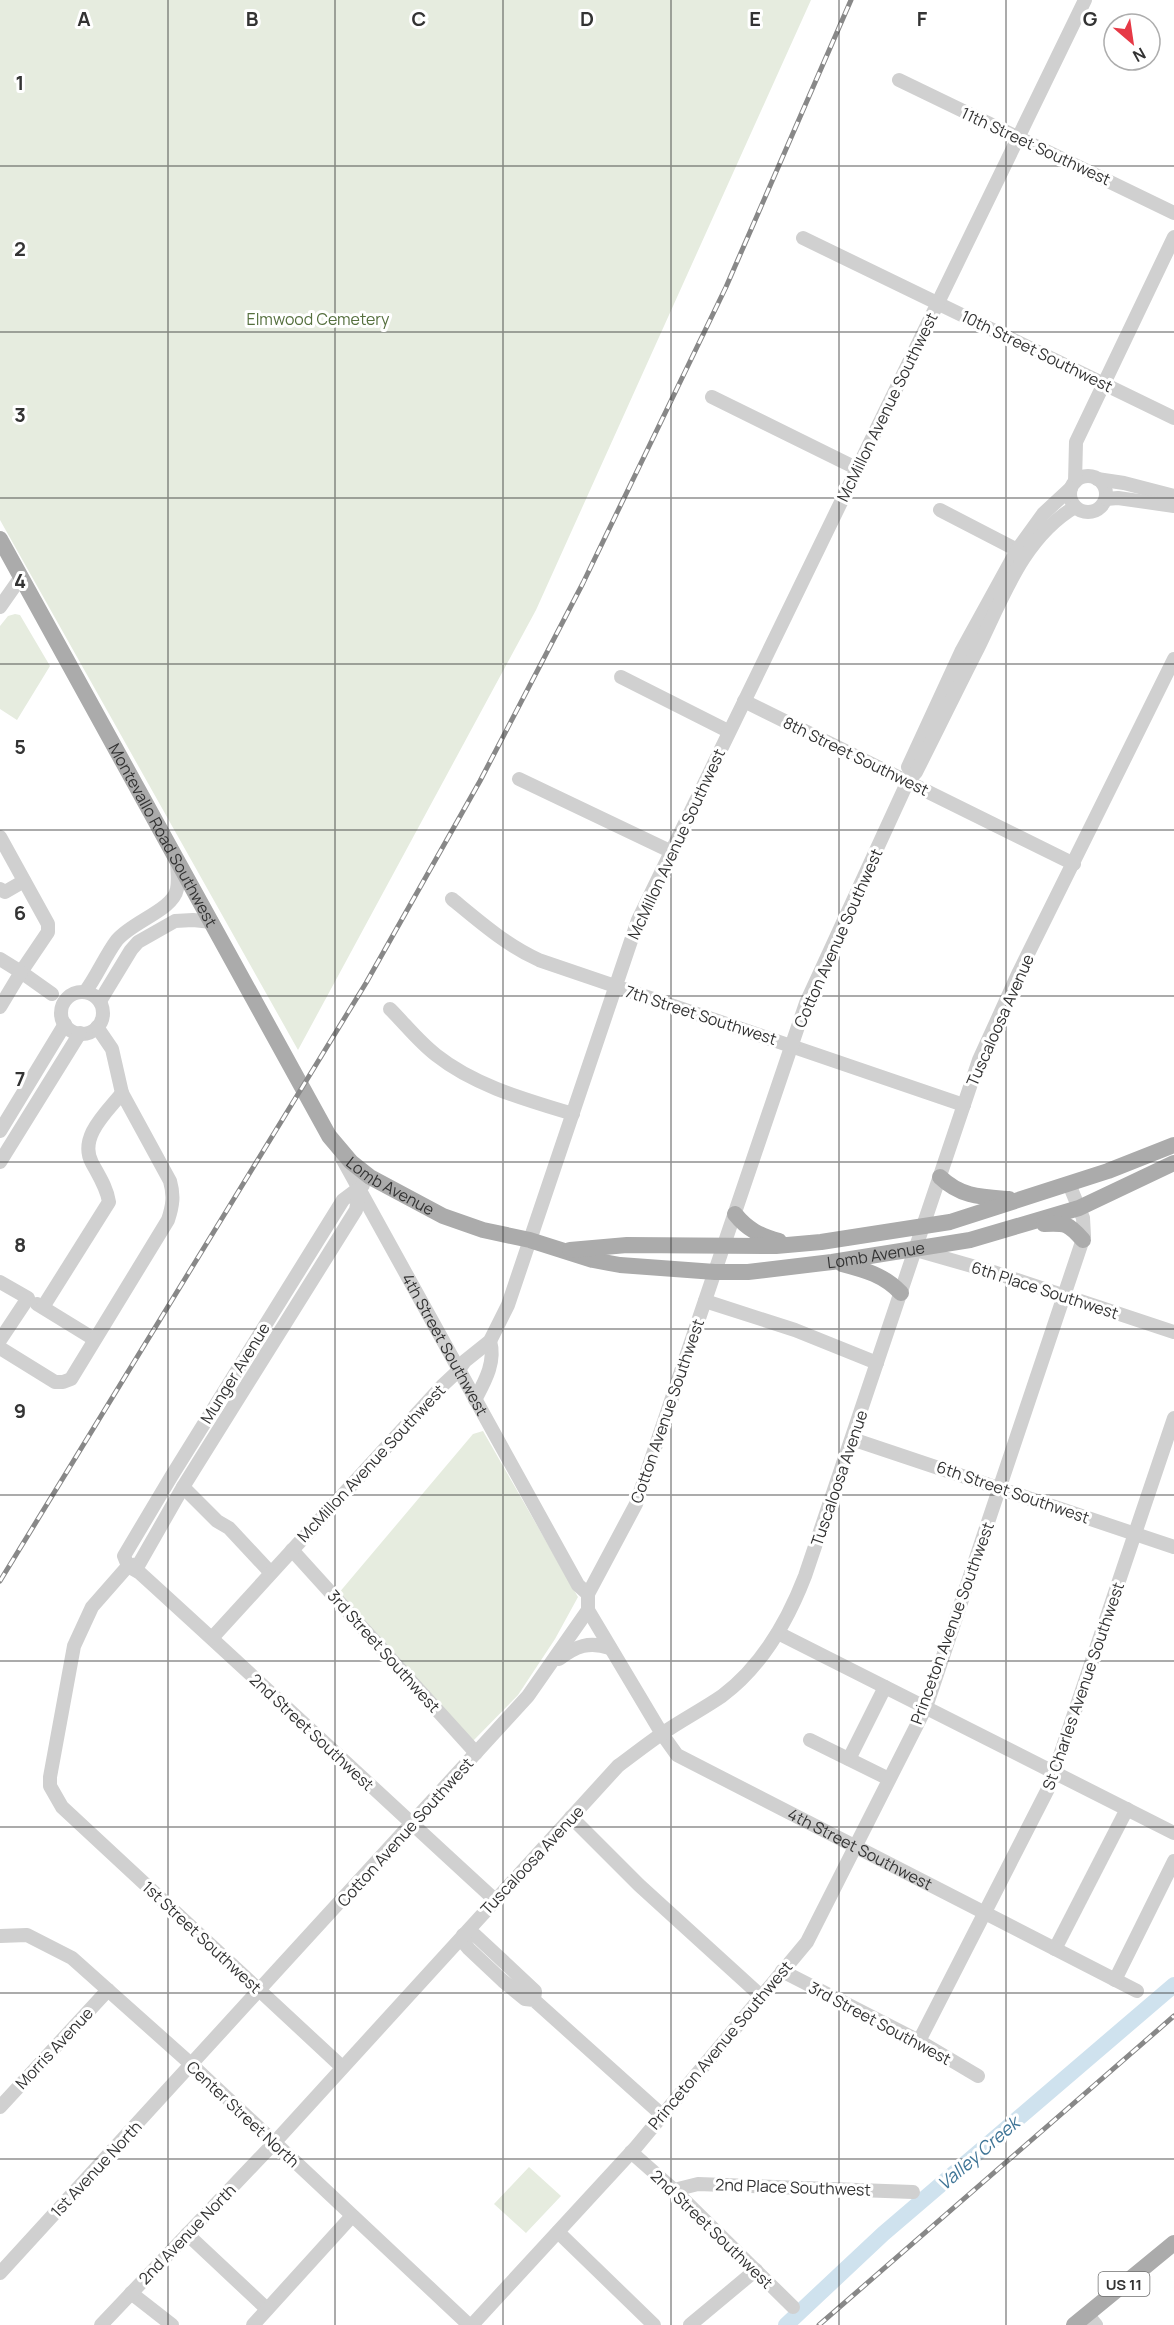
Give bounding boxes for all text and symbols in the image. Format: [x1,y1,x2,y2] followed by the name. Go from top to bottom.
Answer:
[77,5,91,32] text: A
[246,5,259,32] text: B
[412,5,426,32] text: C
[580,5,594,32] text: D
[749,5,761,32] text: E
[917,5,928,32] text: F
[1083,5,1098,32] text: G
[1102,12,1162,72] north arrow
[1129,43,1150,68] text: N
[16,69,24,96] text: 1
[958,102,1114,190] street label: 11th Street Southwest
[14,235,26,262] text: 2
[958,305,1116,397] street label: 10th Street Southwest
[247,308,390,330] park label: Elmwood Cemetery
[832,309,942,505] street label: McMillon Avenue Southwest
[14,401,26,428] text: 3
[14,567,26,594] text: 4
[780,711,932,801] street label: 8th Street Southwest
[14,733,26,760] text: 5
[104,739,223,931] street label: Montevallo Road Southwest
[622,745,730,943] street label: McMillon Avenue Southwest
[789,845,887,1031] street label: Cotton Avenue Southwest
[14,899,26,926] text: 6
[961,951,1039,1089] street label: Tuscaloosa Avenue
[622,980,780,1050] street label: 7th Street Southwest
[15,1065,25,1092] text: 7
[342,1151,438,1220] street label: Lomb Avenue
[14,1231,26,1258] text: 8
[826,1236,926,1274] street label: Lomb Avenue
[969,1256,1121,1324] street label: 6th Place Southwest
[397,1269,493,1420] street label: 4th Street Southwest
[625,1316,709,1506] street label: Cotton Avenue Southwest
[195,1318,275,1428] street label: Munger Avenue
[292,1379,450,1547] street label: McMillon Avenue Southwest
[14,1397,26,1424] text: 9
[805,1407,873,1549] street label: Tuscaloosa Avenue
[934,1456,1092,1528] street label: 6th Street Southwest
[905,1519,999,1727] street label: Princeton Avenue Southwest
[1037,1579,1129,1793] street label: St Charles Avenue Southwest
[323,1585,445,1717] street label: 3rd Street Southwest
[245,1669,379,1795] street label: 2nd Street Southwest
[332,1753,478,1911] street label: Cotton Avenue Southwest
[475,1801,589,1919] street label: Tuscaloosa Avenue
[784,1803,936,1895] street label: 4th Street Southwest
[138,1876,266,1998] street label: 1st Street Southwest
[643,1956,797,2134] street label: Princeton Avenue Southwest
[805,1976,955,2070] street label: 3rd Street Southwest
[10,2002,98,2094] street label: Morris Avenue
[182,2056,304,2172] street label: Center Street North
[932,2109,1026,2195] water label: Valley Creek
[46,2116,146,2222] street label: 1st Avenue North
[646,2165,778,2293] street label: 2nd Street Southwest
[715,2173,871,2201] street label: 2nd Place Southwest
[133,2179,241,2289] street label: 2nd Avenue North
[1098,2272,1150,2296] road number: US 11

